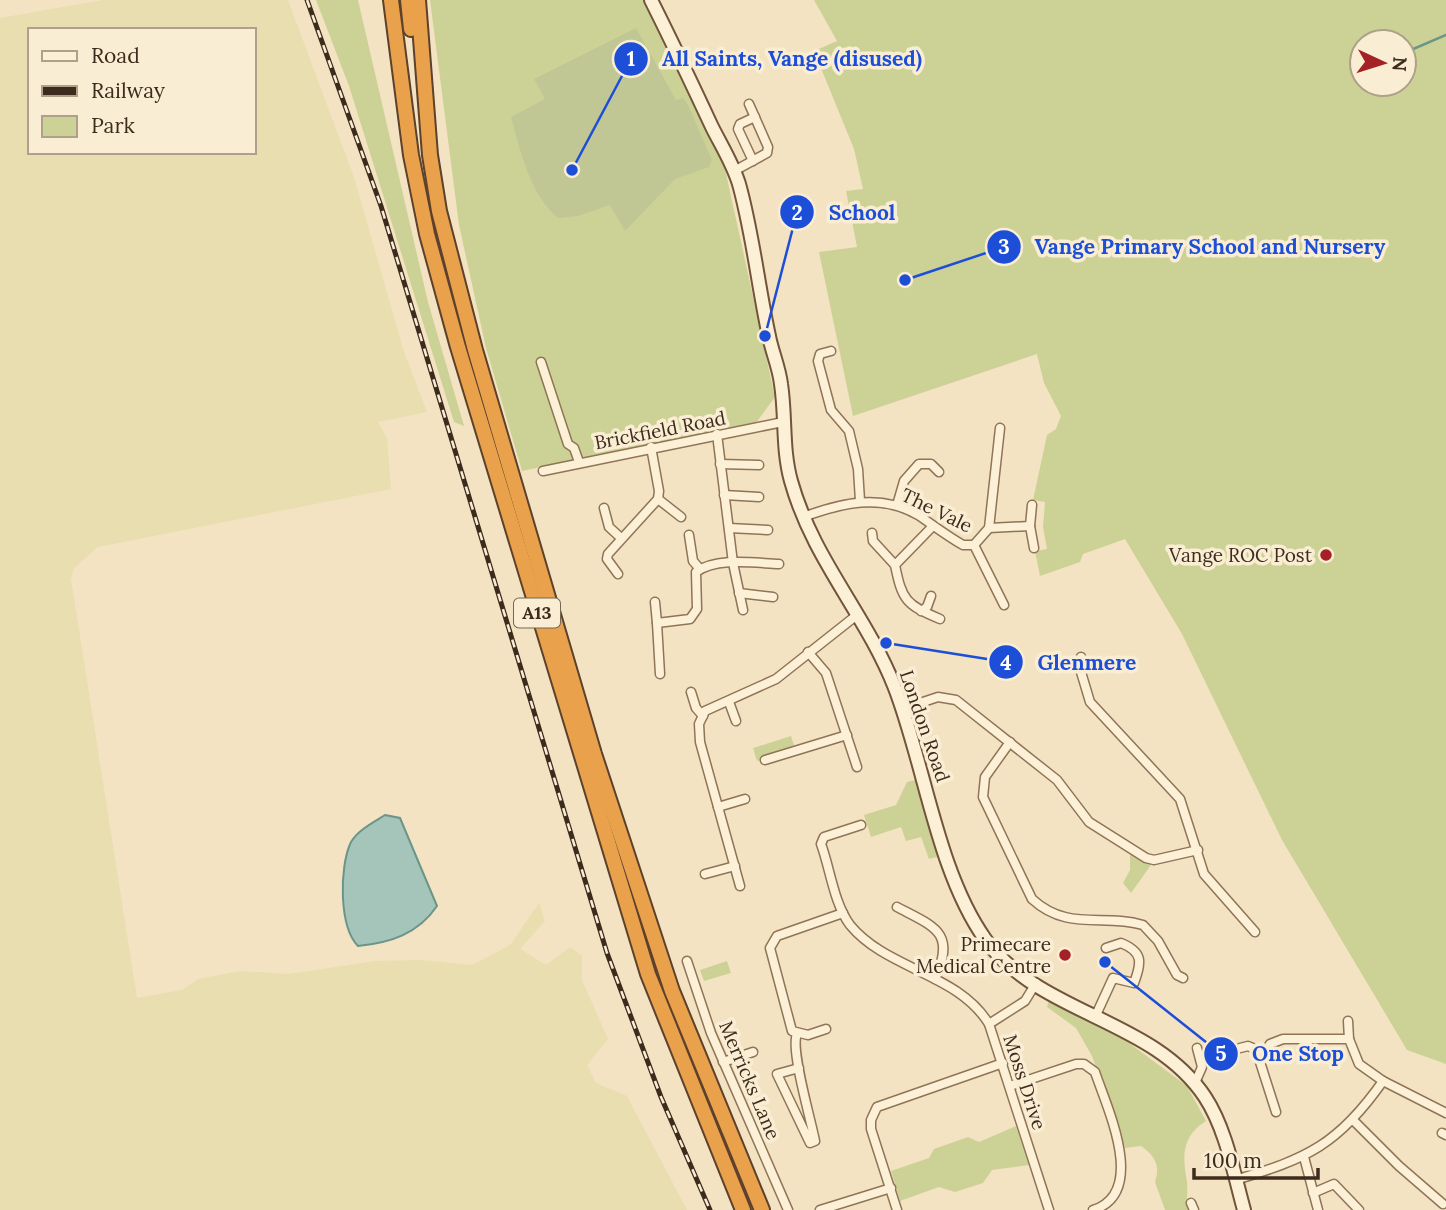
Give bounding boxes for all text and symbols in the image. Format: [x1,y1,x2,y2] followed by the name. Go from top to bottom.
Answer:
[28,28,256,154] legend
[1348,28,1418,98] north arrow
[613,38,936,80] callout: All Saints, Vange (disused)
[91,42,140,69] text: Road
[627,45,635,72] text: 1
[662,45,922,72] text: All Saints, Vange (disused)
[1387,56,1412,73] text: N
[91,77,165,104] text: Railway
[91,112,135,139] text: Park
[780,191,910,233] callout: School
[791,199,803,226] text: 2
[829,199,896,226] text: School
[986,226,1400,268] callout: Vange Primary School and Nursery
[998,233,1010,260] text: 3
[1035,233,1386,260] text: Vange Primary School and Nursery
[592,406,728,454] street label: Brickfield Road
[898,483,976,537] street label: The Vale
[1168,543,1313,567] place label: Vange ROC Post
[1318,547,1334,563] marker: Vange ROC Post
[514,598,560,628] road number: A13
[988,641,1150,683] callout: Glenmere
[1000,649,1012,676] text: 4
[1038,649,1136,676] text: Glenmere
[895,667,955,785] street label: London Road
[916,932,1051,978] place label: Primecare Medical Centre
[1057,947,1073,963] marker: Primecare Medical Centre
[714,1017,786,1143] street label: Merricks Lane
[998,1031,1052,1133] street label: Moss Drive
[1203,1033,1358,1075] callout: One Stop
[1215,1040,1227,1067] text: 5
[1252,1040,1344,1067] text: One Stop
[1194,1136,1318,1180] scale bar
[1204,1147,1262,1174] text: 100 m

